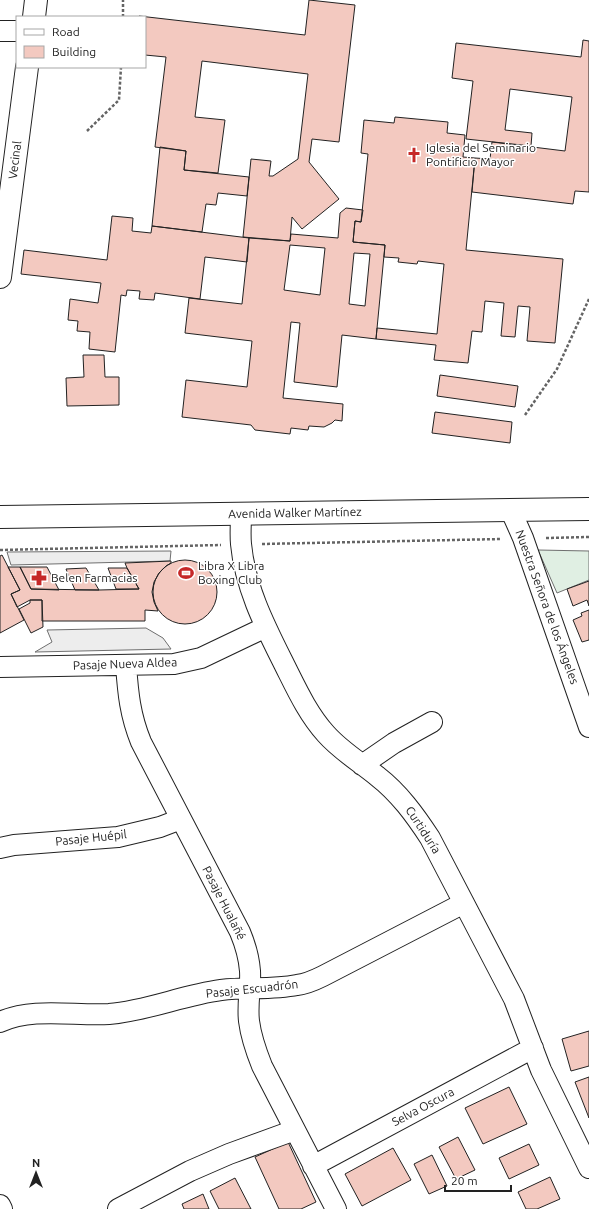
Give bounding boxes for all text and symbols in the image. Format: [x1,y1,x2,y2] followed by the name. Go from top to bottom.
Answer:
[16,16,146,68] legend
[52,25,80,38] text: Road
[52,45,96,58] text: Building
[6,140,23,180] street label: Vecinal
[426,141,536,168] place label: Iglesia del Seminario Pontificio Mayor
[405,146,423,164] church icon: Iglesia del Seminario Pontificio Mayor
[228,505,362,520] street label: Avenida Walker Martínez
[513,528,582,686] street label: Nuestra Señora de los Ángeles
[198,559,264,586] place label: Libra X Libra Boxing Club
[177,564,195,582] sports icon: Libra X Libra Boxing Club
[30,569,48,587] pharmacy icon: Belen Farmacias
[51,571,138,584] place label: Belen Farmacias
[73,655,177,672] street label: Pasaje Nueva Aldea
[403,804,444,856] street label: Curtiduría
[55,827,127,848] street label: Pasaje Huépil
[200,864,249,942] street label: Pasaje Hualañé
[205,977,299,1000] street label: Pasaje Escuadrón
[389,1085,456,1128] street label: Selva Oscura
[16,1153,56,1193] north arrow
[32,1157,40,1169] text: N
[445,1167,511,1193] scale bar
[451,1174,478,1187] text: 20 m

